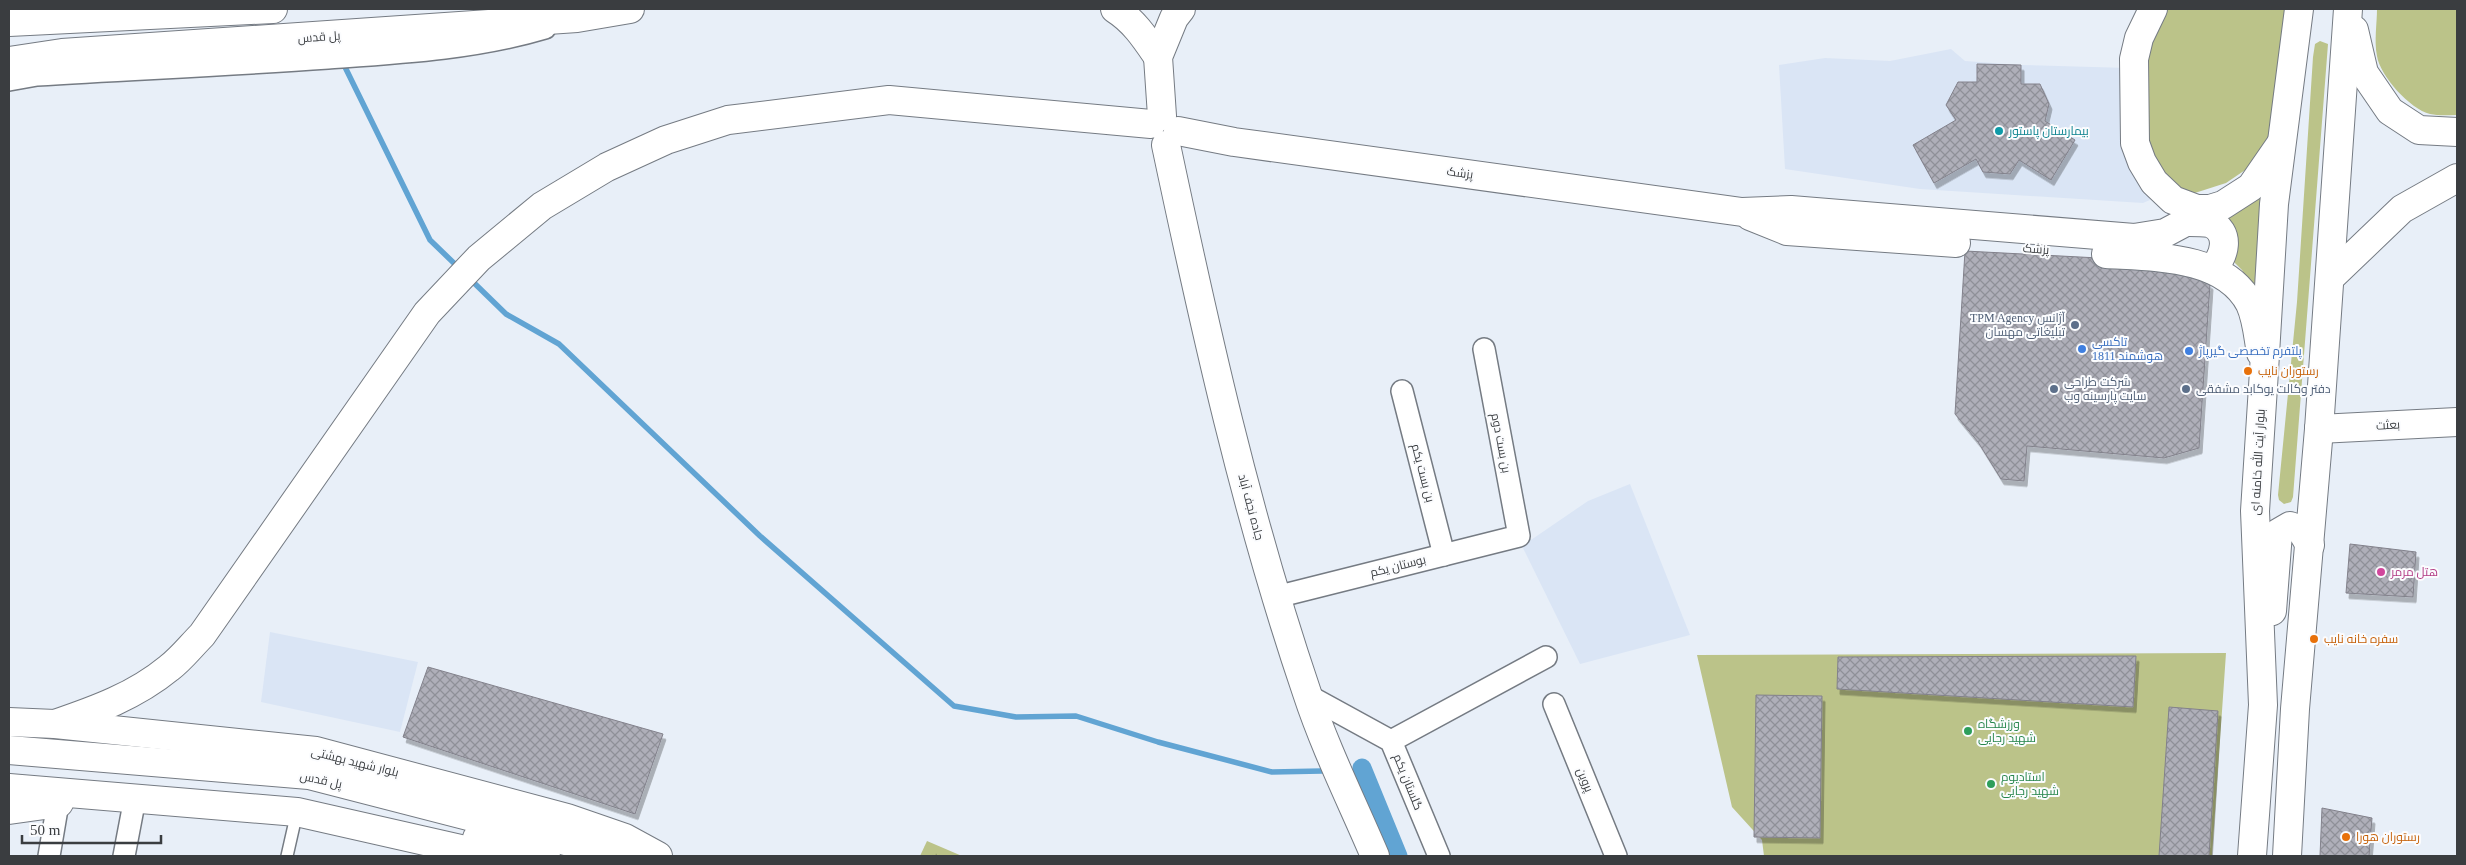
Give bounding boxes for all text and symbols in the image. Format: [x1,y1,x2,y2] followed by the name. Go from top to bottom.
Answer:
[297,28,342,47] street label: پل قدس
[2008,124,2089,140] place label: بیمارستان پاستور
[1993,125,2005,137] marker: بیمارستان پاستور
[1446,164,1475,184] street label: پزشک
[2022,241,2051,259] street label: پزشک
[1970,311,2066,339] place label: TPM Agency آژانس تبلیغاتی مهسان
[2069,319,2081,331] marker: TPM Agency آژانس تبلیغاتی مهسان
[2092,335,2163,363] place label: تاکسی هوشمند 1811
[2076,343,2088,355] marker: تاکسی هوشمند 1811
[2198,344,2303,360] place label: پلتفرم تخصصی گیرپاژ
[2183,345,2195,357] marker: پلتفرم تخصصی گیرپاژ
[2258,364,2319,378] place label: رستوران نایب
[2242,365,2254,377] marker: رستوران نایب
[2064,375,2146,405] place label: شرکت طراحی سایت پارسینه وب
[2196,382,2331,396] place label: دفتر وکالت یوکابد مشفقی
[2048,383,2060,395] marker: شرکت طراحی سایت پارسینه وب
[2180,383,2192,395] marker: دفتر وکالت یوکابد مشفقی
[2247,408,2268,516] street label: بلوار آیت الله خامنه ای
[1487,412,1514,474] street label: بن بست دوم
[2376,417,2400,433] street label: بعثت
[1408,442,1438,504] street label: بن بست یکم
[1235,472,1267,542] street label: جاده نجف آباد
[1369,552,1428,581] street label: بوستان یکم
[2390,565,2438,579] place label: هتل مرمر
[2375,566,2387,578] marker: هتل مرمر
[2324,632,2398,646] place label: سفره خانه نایب
[2308,633,2320,645] marker: سفره خانه نایب
[1978,717,2036,745] place label: ورزشگاه شهید رجایی
[1962,725,1974,737] marker: ورزشگاه شهید رجایی
[310,744,400,780] street label: بلوار شهید بهشتی
[1389,752,1426,812] street label: گلستان یکم
[1572,766,1596,796] street label: پروین
[298,769,344,793] street label: پل قدس
[2001,770,2059,798] place label: استادیوم شهید رجایی
[1985,778,1997,790] marker: استادیوم شهید رجایی
[22,812,161,844] scale bar
[30,822,61,838] text: 50 m
[2356,830,2420,844] place label: رستوران هورا
[2340,831,2352,843] marker: رستوران هورا

